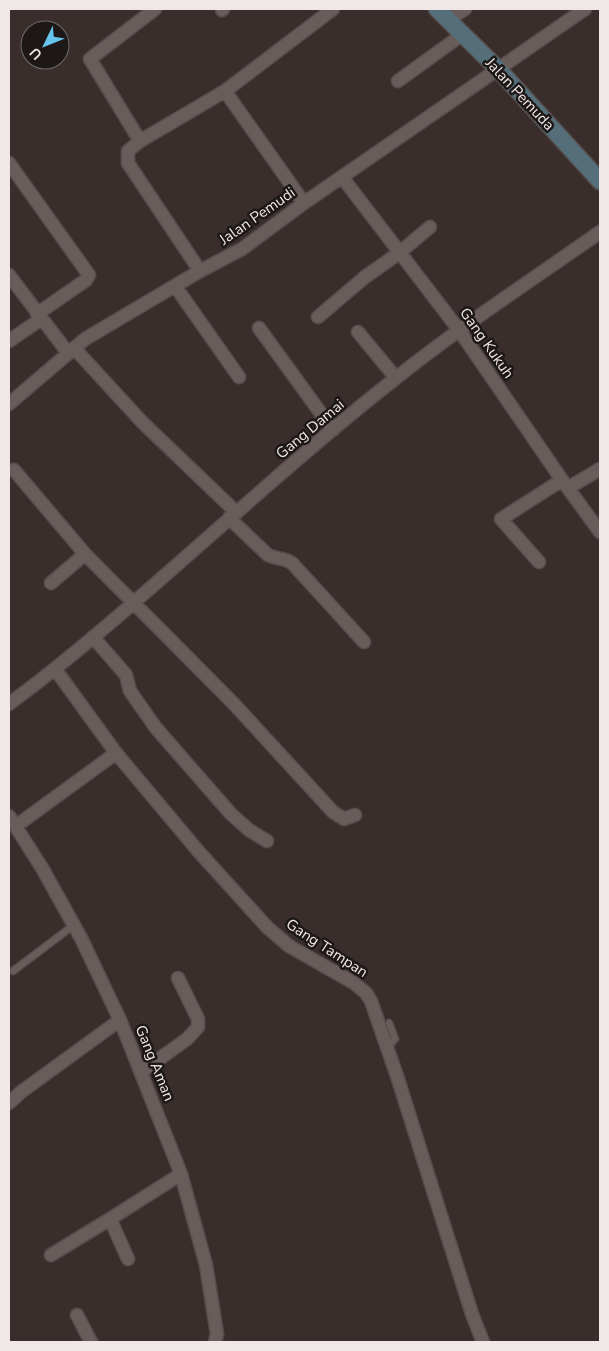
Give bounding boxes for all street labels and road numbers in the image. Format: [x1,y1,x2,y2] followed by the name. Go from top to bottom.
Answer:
[480,53,559,135] street label: Jalan Pemuda
[214,183,299,250] street label: Jalan Pemudi
[455,304,519,382] street label: Gang Kukuh
[272,395,348,463] street label: Gang Damai
[282,914,372,982] street label: Gang Tampan
[131,1022,179,1104] street label: Gang Aman

